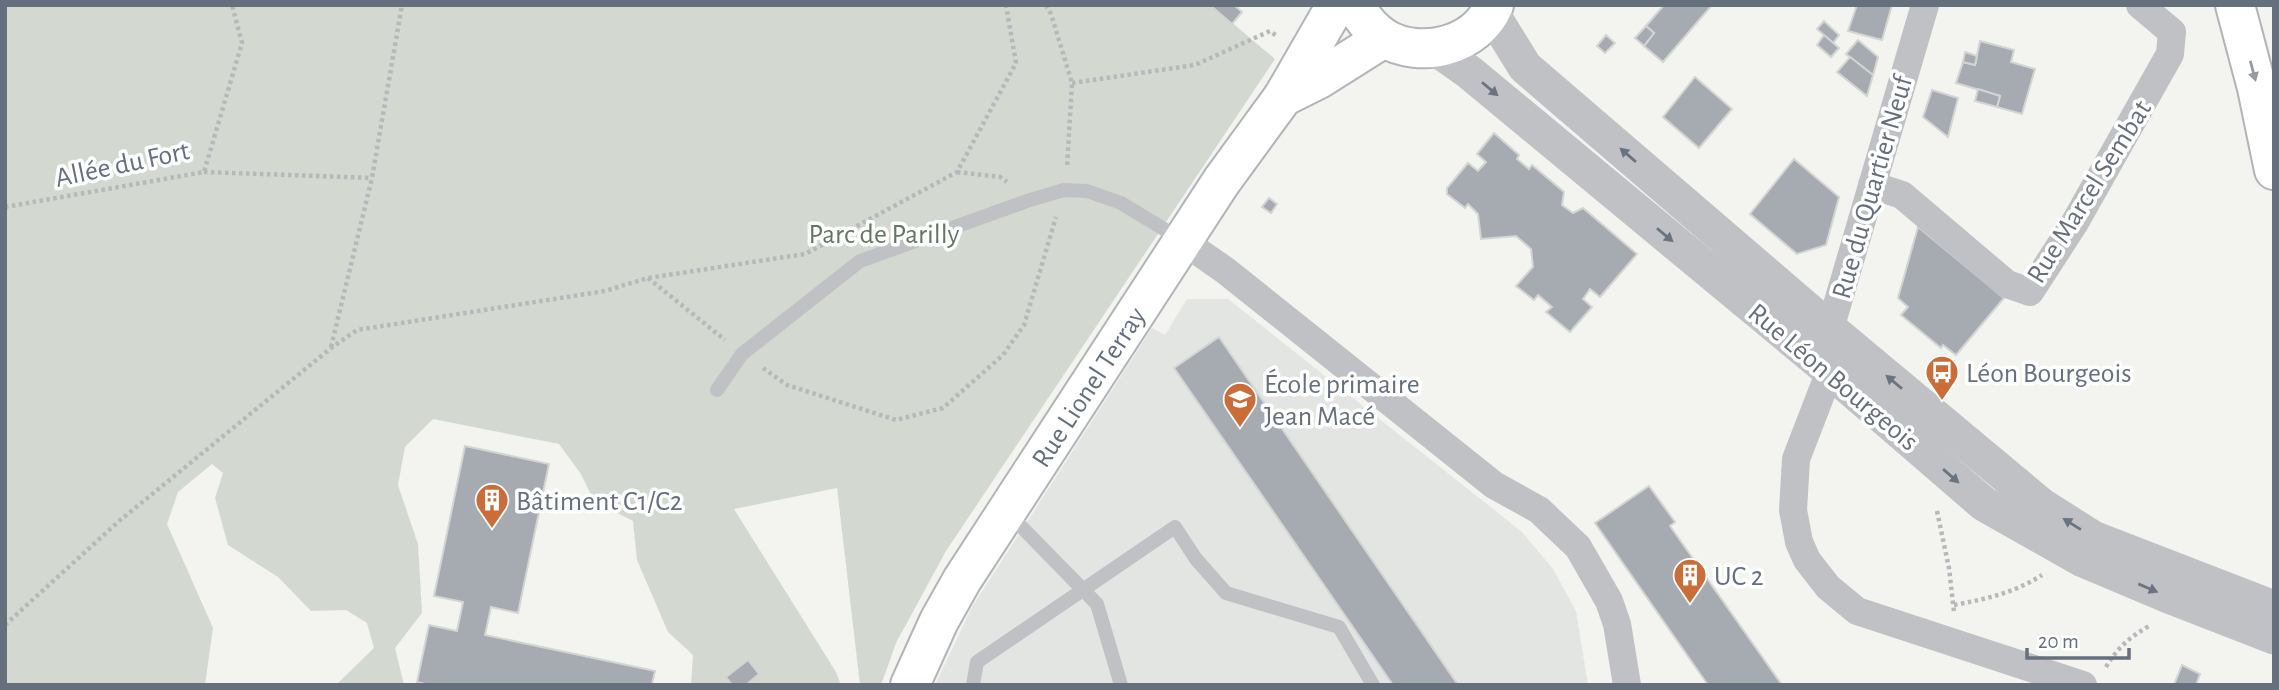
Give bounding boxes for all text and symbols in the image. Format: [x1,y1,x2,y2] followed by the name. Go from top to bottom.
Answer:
[2248,60,2259,82] one-way arrow
[1828,72,1919,302] street label: Rue du Quartier Neuf
[1481,81,1499,97] one-way arrow
[2022,96,2157,288] street label: Rue Marcel Sembat
[53,137,192,193] street label: Allée du Fort
[1619,148,1636,163] one-way arrow
[808,221,960,249] park label: Parc de Parilly
[1656,227,1674,242] one-way arrow
[1742,299,1923,457] street label: Rue Léon Bourgeois
[1027,303,1152,473] street label: Rue Lionel Terray
[1923,353,1961,402] bus stop icon: Léon Bourgeois
[1966,360,2132,388] place label: Léon Bourgeois
[1264,368,1420,431] place label: École primaire Jean Macé
[1886,375,1904,390] one-way arrow
[1221,380,1259,429] school or university icon: École primaire Jean Macé
[1943,468,1960,483] one-way arrow
[473,481,511,530] building icon: Bâtiment C1/C2
[516,488,683,516] place label: Bâtiment C1/C2
[2062,518,2081,531] one-way arrow
[1671,556,1709,605] building icon: UC 2
[1714,563,1763,591] place label: UC 2
[2138,582,2158,594] one-way arrow
[2027,616,2128,660] scale bar
[2038,631,2079,652] text: 20 m

